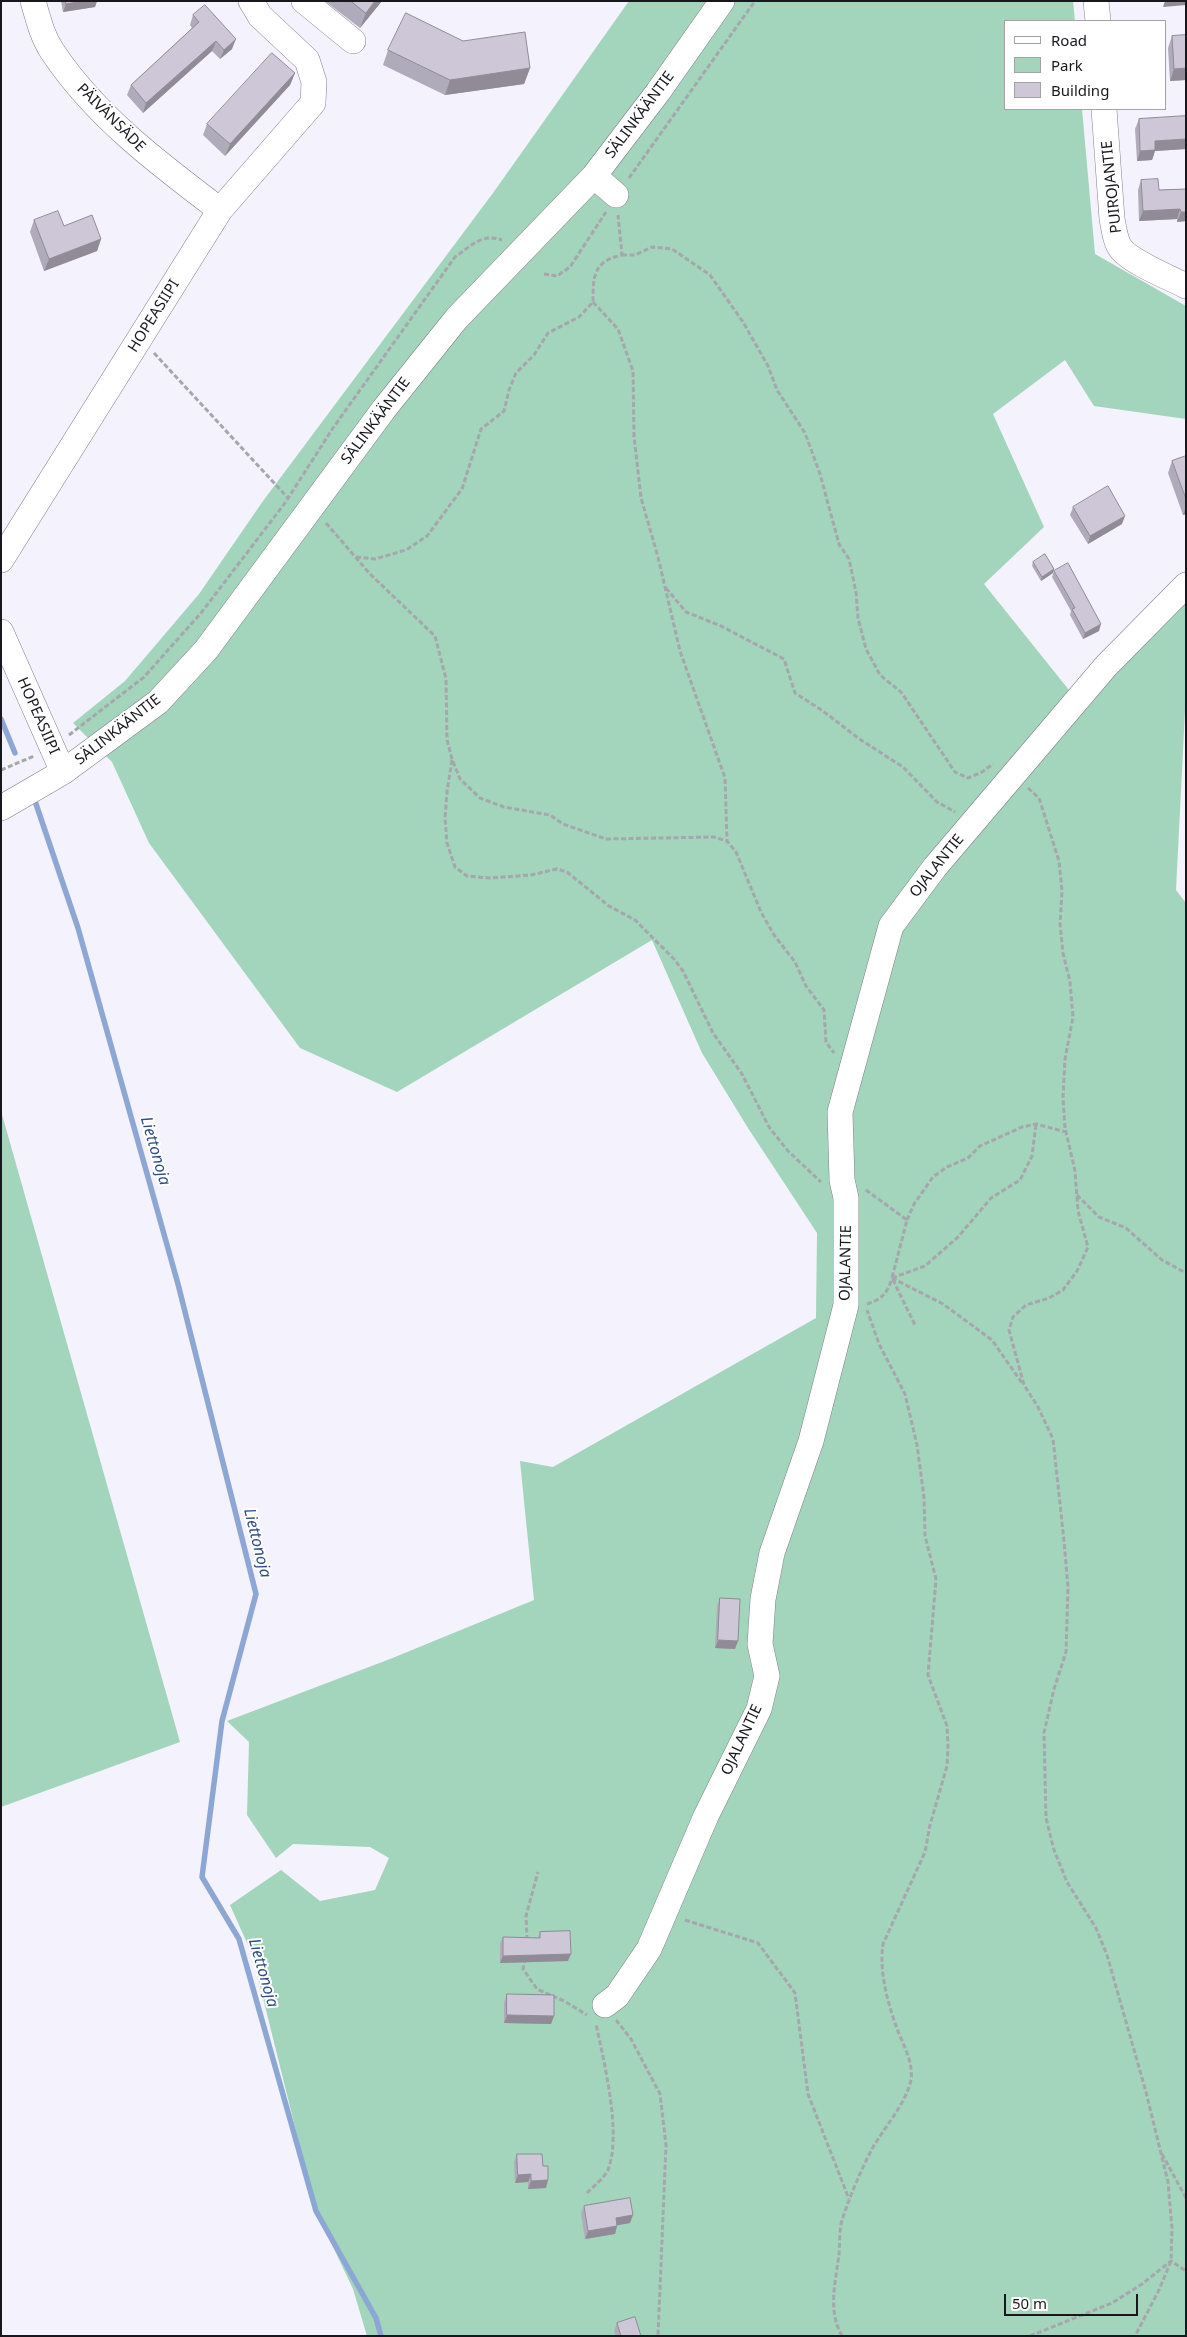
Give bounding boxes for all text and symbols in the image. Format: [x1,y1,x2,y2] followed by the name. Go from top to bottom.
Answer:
[1004,20,1167,110] legend
[1051,30,1087,50] text: Road
[1051,55,1083,75] text: Park
[602,68,678,162] street label: SÄLINKÄÄNTIE
[73,80,149,156] street label: PÄIVÄNSÄDE
[1051,80,1109,100] text: Building
[1098,140,1126,234] street label: PUIROJANTIE
[125,276,183,356] street label: HOPEASIIPI
[338,374,414,468] street label: SÄLINKÄÄNTIE
[13,675,63,757] street label: HOPEASIIPI
[72,691,164,769] street label: SÄLINKÄÄNTIE
[906,831,968,901] street label: OJALANTIE
[136,1114,174,1188] water label: Liettonoja
[836,1225,856,1301] street label: OJALANTIE
[239,1506,275,1580] water label: Liettonoja
[718,1702,766,1778] street label: OJALANTIE
[244,1936,282,2010] water label: Liettonoja
[1007,2284,1141,2316] scale bar
[1012,2293,1047,2313] text: 50 m

